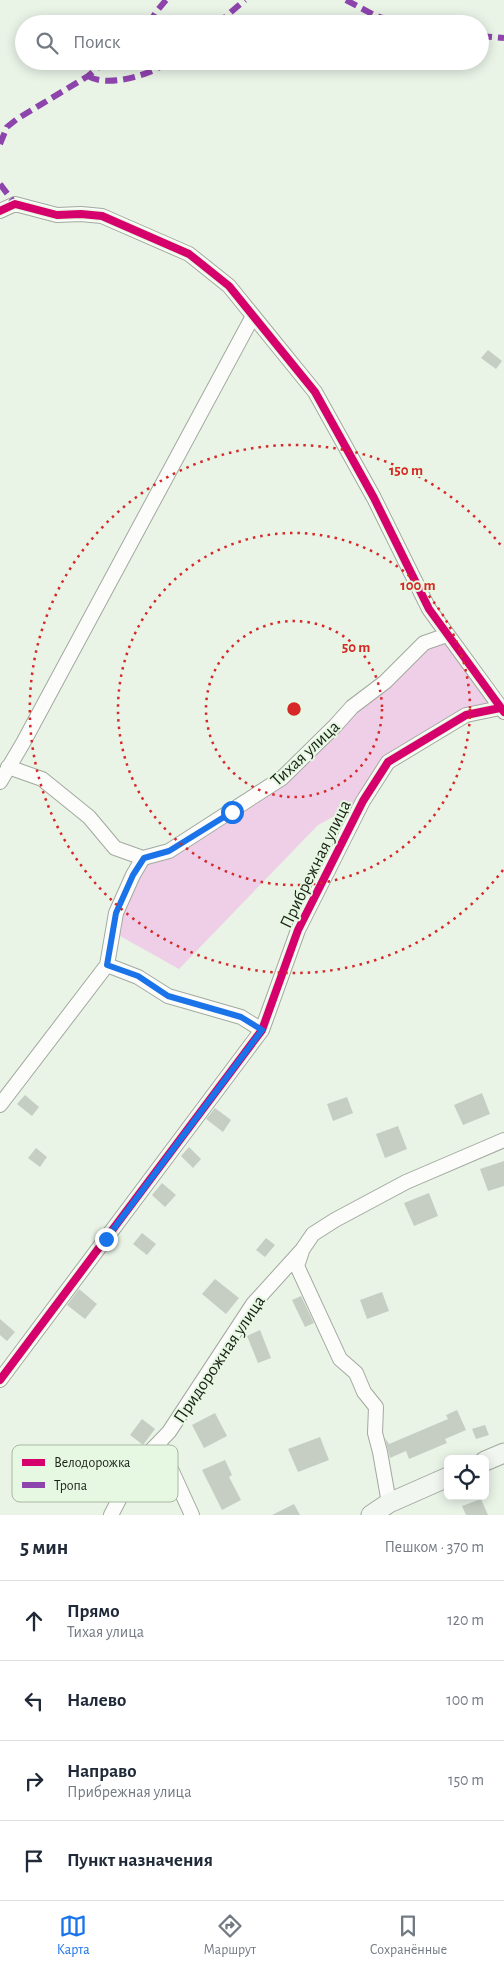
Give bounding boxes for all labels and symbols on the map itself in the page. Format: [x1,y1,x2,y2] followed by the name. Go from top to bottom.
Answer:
[389,463,423,478] text: 150 m
[400,578,436,593] text: 100 m
[342,640,370,655] text: 50 m
[285,700,303,718] centre of rings
[268,718,344,790] street label: Тихая улица
[276,797,355,931] street label: Прибрежная улица
[221,801,244,824] route start
[95,1228,118,1251] route end
[171,1293,269,1426] street label: Придорожная улица
[12,1445,178,1502] legend
[54,1456,131,1470] text: Велодорожка
[54,1479,88,1493] text: Тропа

